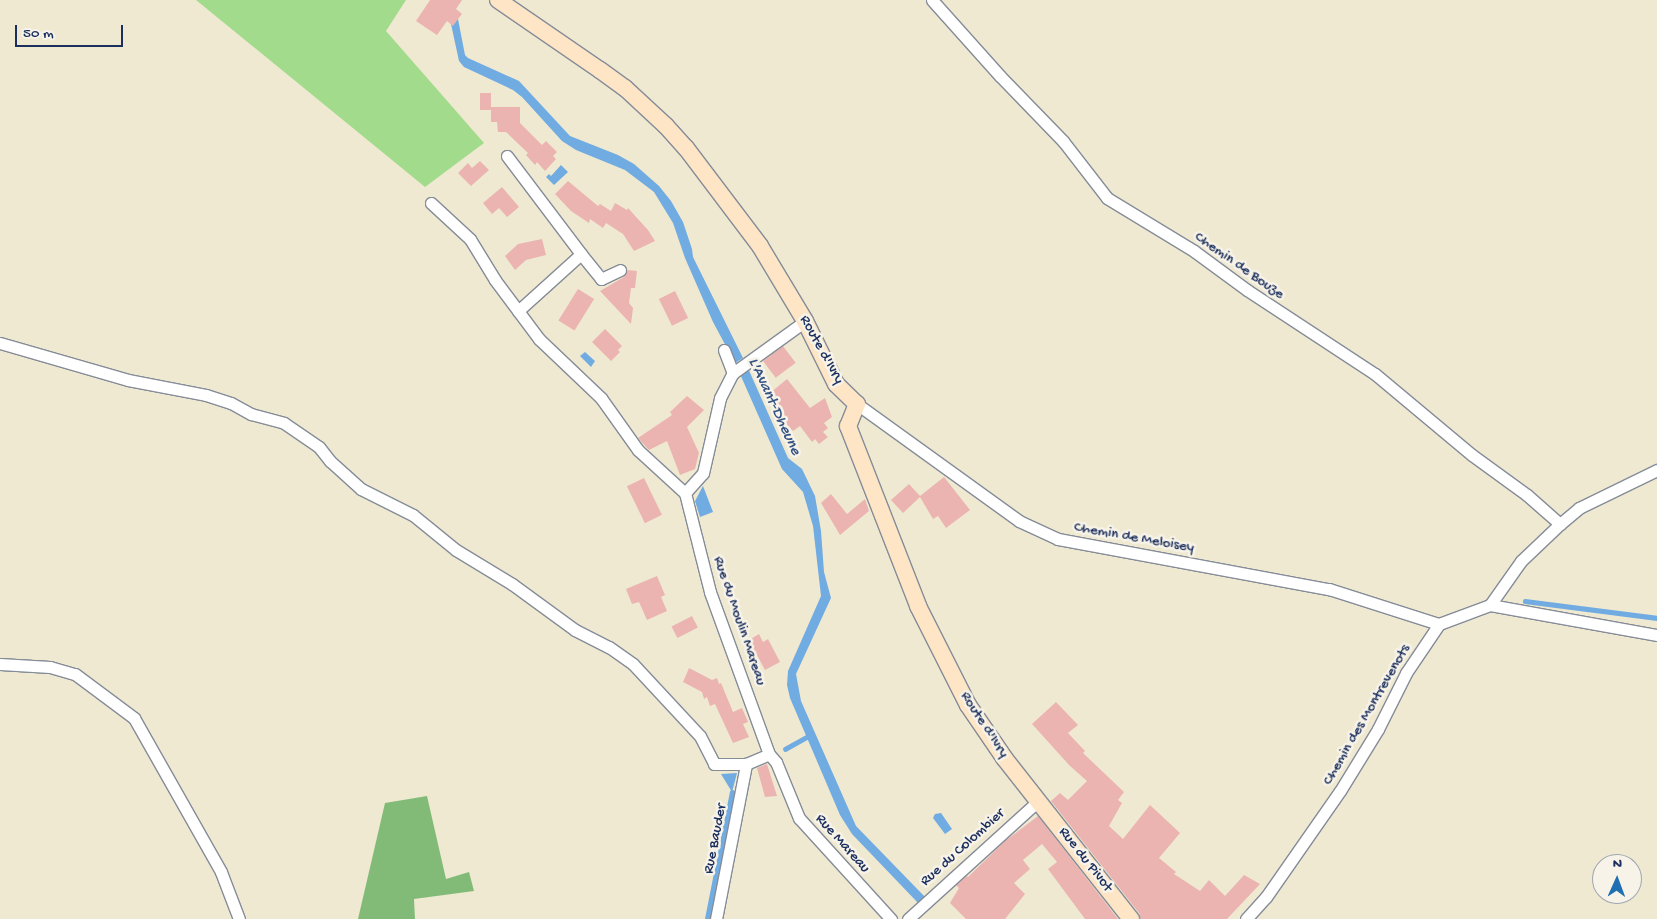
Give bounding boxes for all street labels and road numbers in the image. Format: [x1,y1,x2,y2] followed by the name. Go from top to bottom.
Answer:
[1191,228,1287,304] street label: Chemin de Bouze
[795,313,847,387] street label: Route d'Ivry
[1072,519,1196,557] street label: Chemin de Meloisey
[708,554,770,688] street label: Rue du Moulin Mareau
[1319,641,1415,789] street label: Chemin des Montrevenots
[956,688,1012,762] street label: Route d'Ivry
[700,802,732,876] street label: Rue Bauder
[917,805,1009,891] street label: Rue du Colombier
[811,811,873,877] street label: Rue Mareau
[1054,824,1116,896] street label: Rue du Pivot

